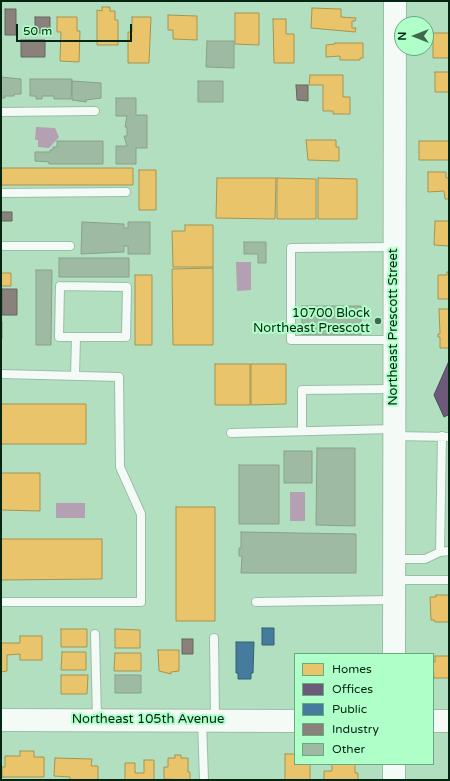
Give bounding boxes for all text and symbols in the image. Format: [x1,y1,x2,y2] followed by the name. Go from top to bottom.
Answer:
[18,16,134,42] scale bar
[394,16,434,56] north arrow
[23,24,52,38] text: 50 m
[396,32,409,40] text: N
[386,248,402,406] street label: Northeast Prescott Street
[253,306,370,337] place label: 10700 Block Northeast Prescott
[373,316,383,326] marker: 10700 Block Northeast Prescott
[294,653,434,765] legend
[332,662,372,676] text: Homes
[332,682,373,696] text: Offices
[332,702,367,716] text: Public
[72,712,224,728] street label: Northeast 105th Avenue
[332,722,379,736] text: Industry
[332,742,365,756] text: Other

